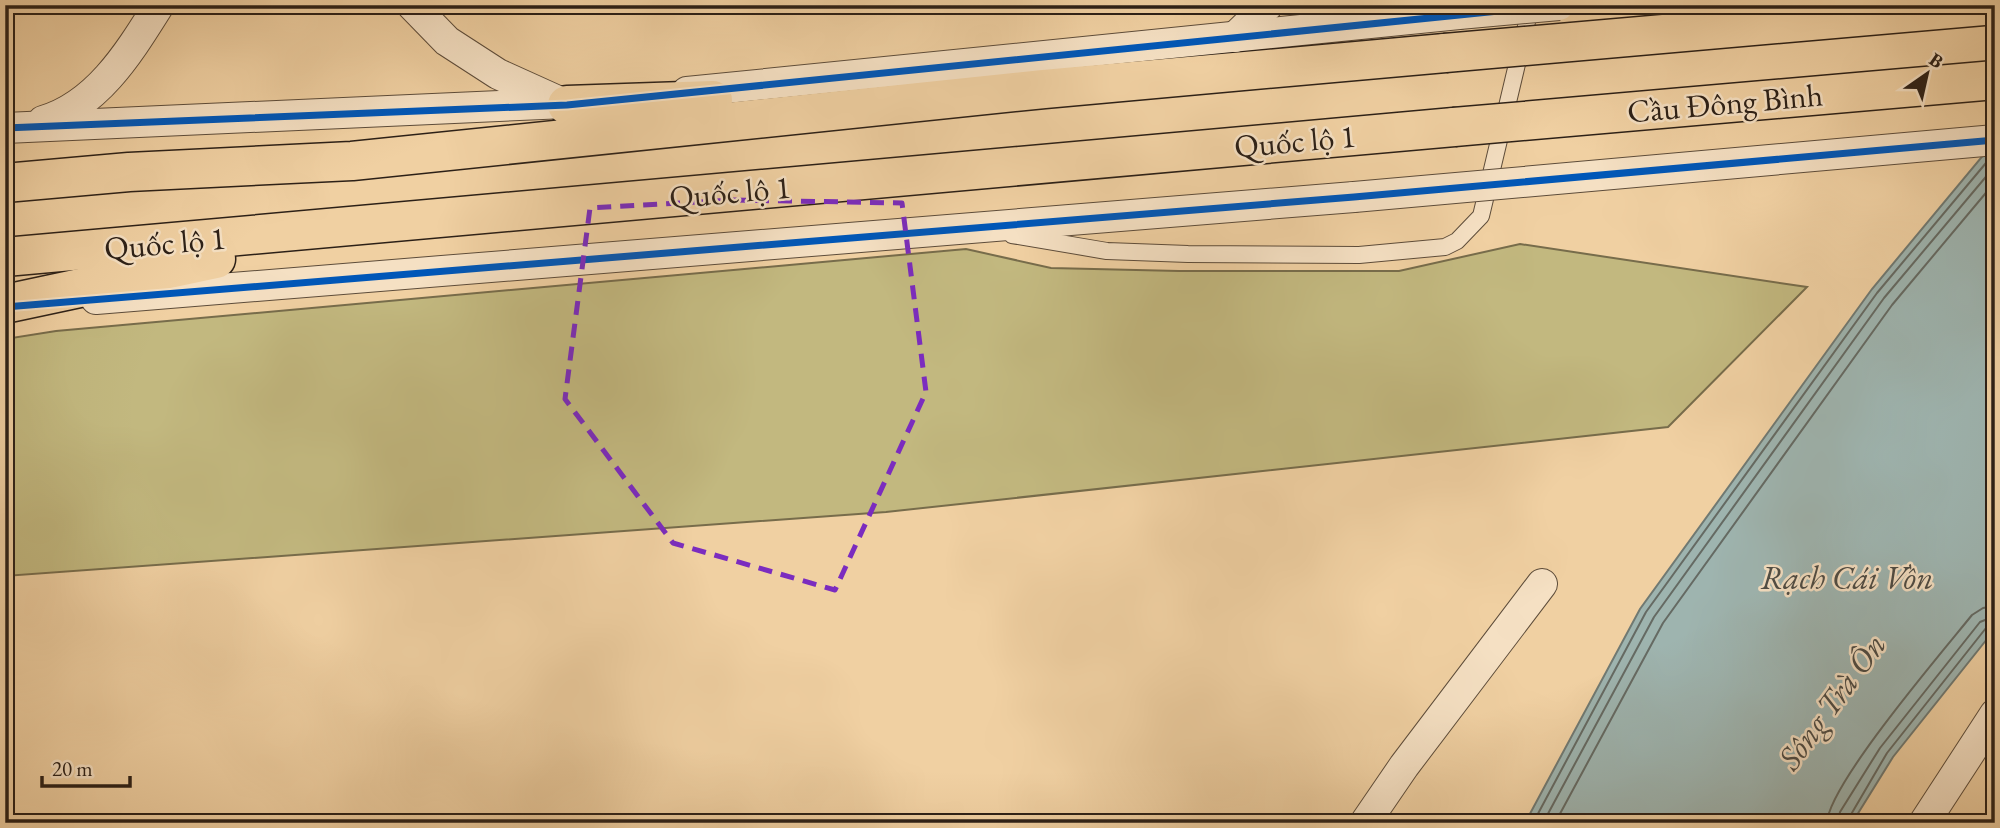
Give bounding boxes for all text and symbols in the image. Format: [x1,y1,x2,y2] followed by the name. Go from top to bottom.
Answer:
[1892,38,1962,108] north arrow
[1924,47,1948,74] text: B
[1626,74,1824,132] street label: Cầu Đông Bình
[1232,115,1358,167] street label: Quốc lộ 1
[667,166,793,218] street label: Quốc lộ 1
[102,217,228,269] street label: Quốc lộ 1
[1761,556,1933,599] water label: Rạch Cái Vồn
[1767,625,1895,779] water label: Sông Trà Ôn
[42,744,130,788] scale bar
[52,755,93,782] text: 20 m

